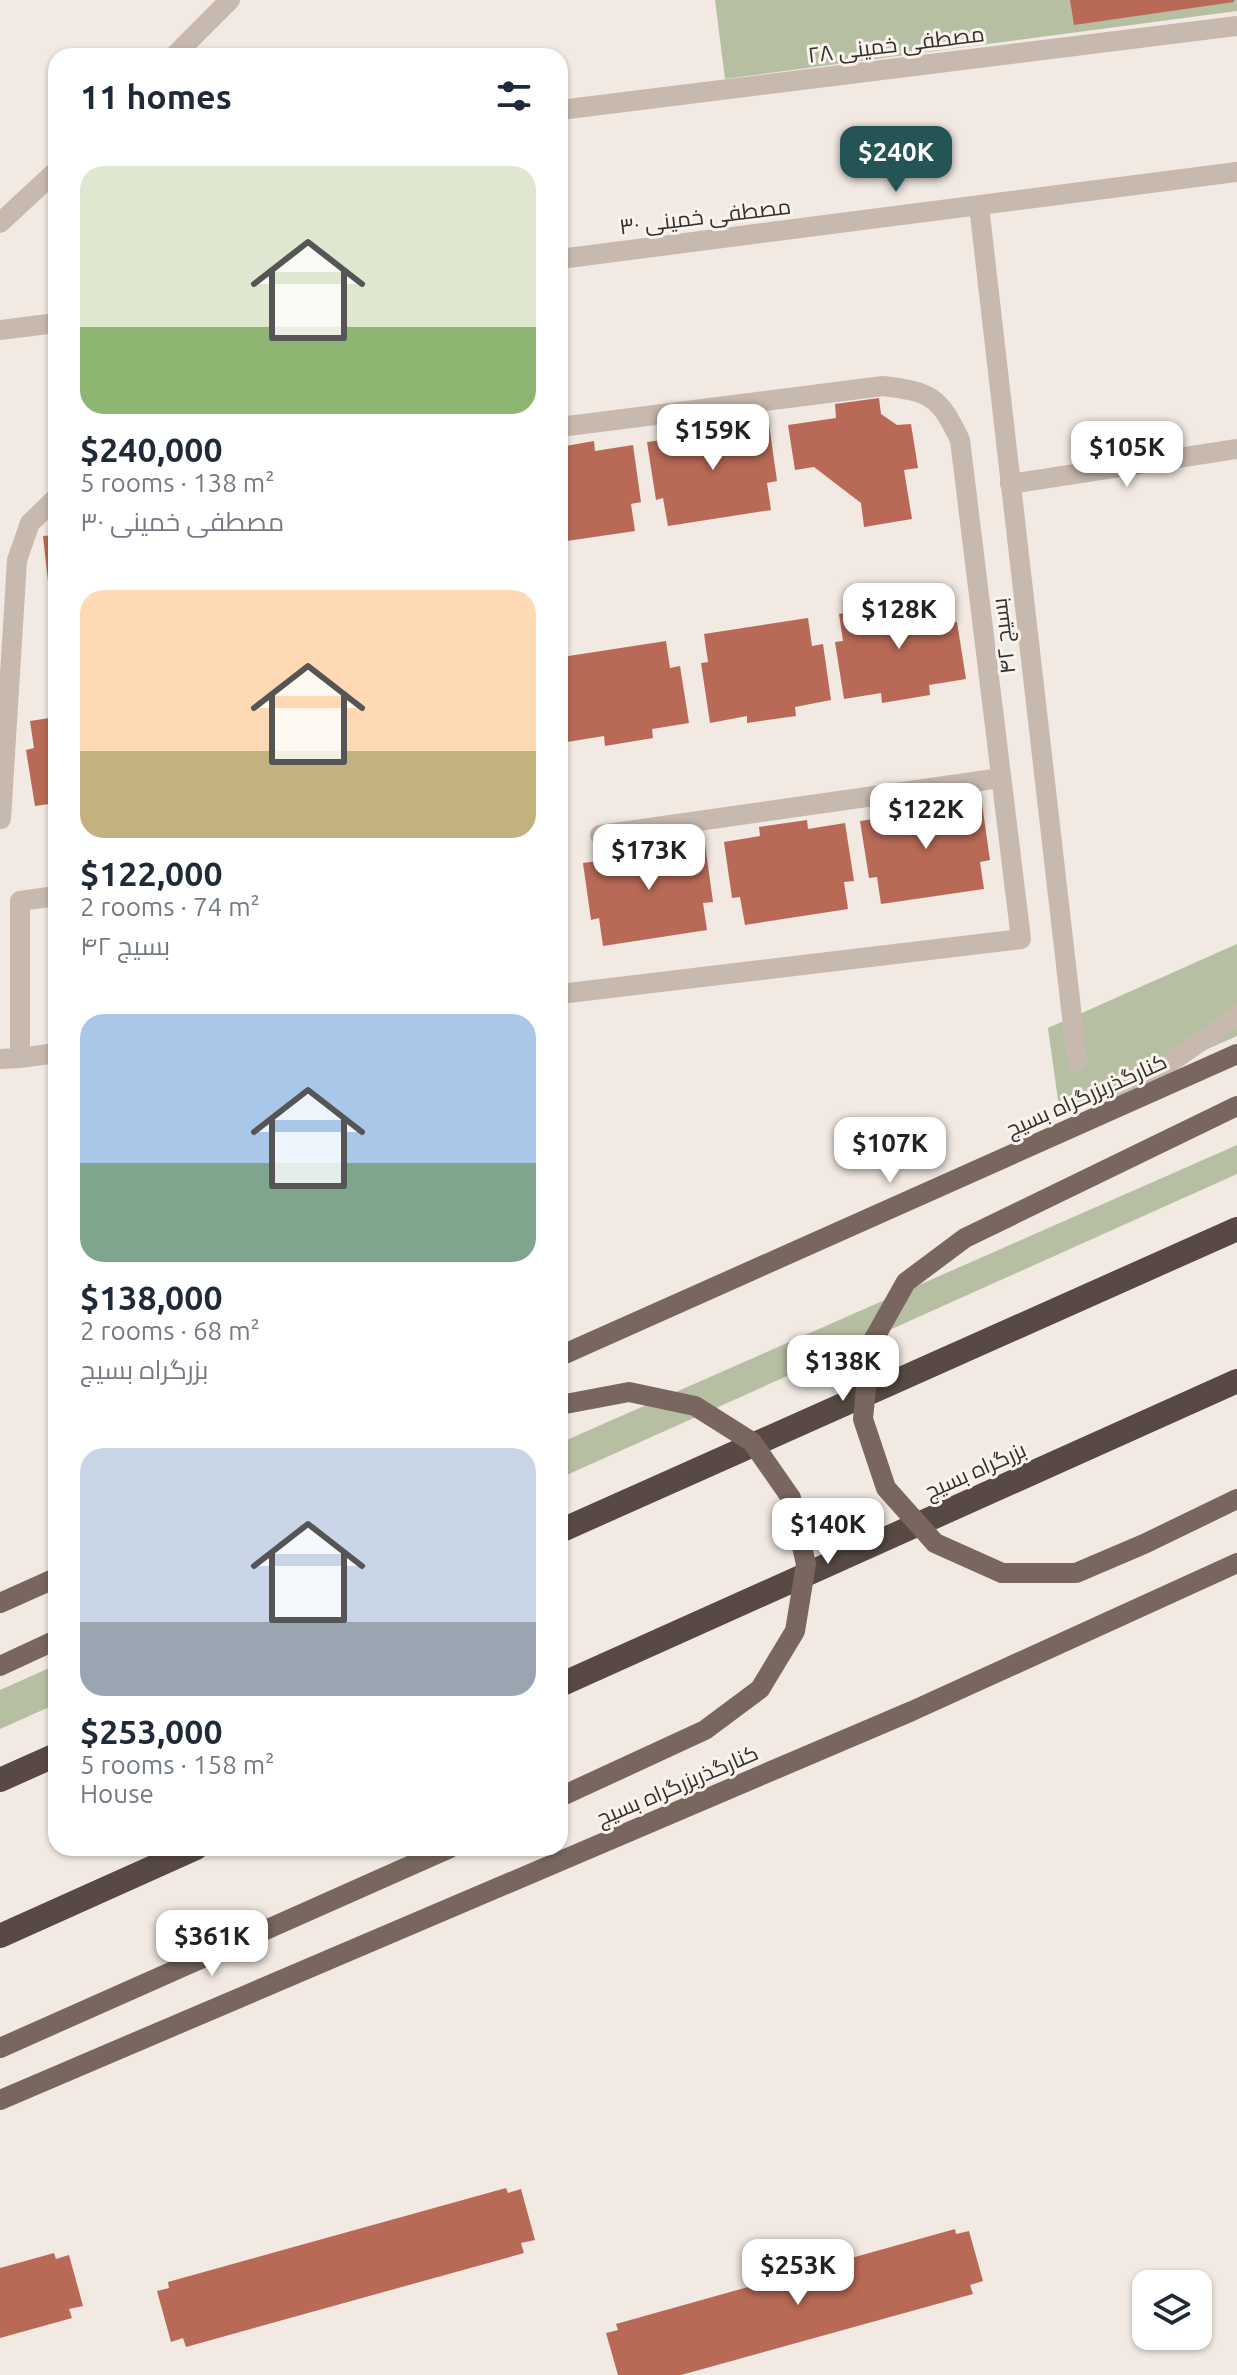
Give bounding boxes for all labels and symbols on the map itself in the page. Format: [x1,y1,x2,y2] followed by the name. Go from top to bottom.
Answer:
[806,20,986,69] street label: مصطفی خمینی ۲۸
[840,126,952,194] pin: $240K
[618,193,792,240] street label: مصطفی خمینی ۳۰
[657,404,769,472] pin: $159K
[1071,421,1183,489] pin: $105K
[843,583,955,651] pin: $128K
[985,596,1023,675] street label: بسیج ۴۲
[870,783,982,851] pin: $122K
[593,824,705,892] pin: $173K
[1001,1048,1171,1144] street label: کنارگذربزرگراه بسیج
[834,1117,946,1185] pin: $107K
[787,1335,899,1403] pin: $138K
[920,1436,1031,1506] street label: بزرگراه بسیج
[772,1498,884,1566] pin: $140K
[592,1739,763,1833] street label: کنارگذربزرگراه بسیج
[156,1910,268,1978] pin: $361K
[742,2239,854,2307] pin: $253K

